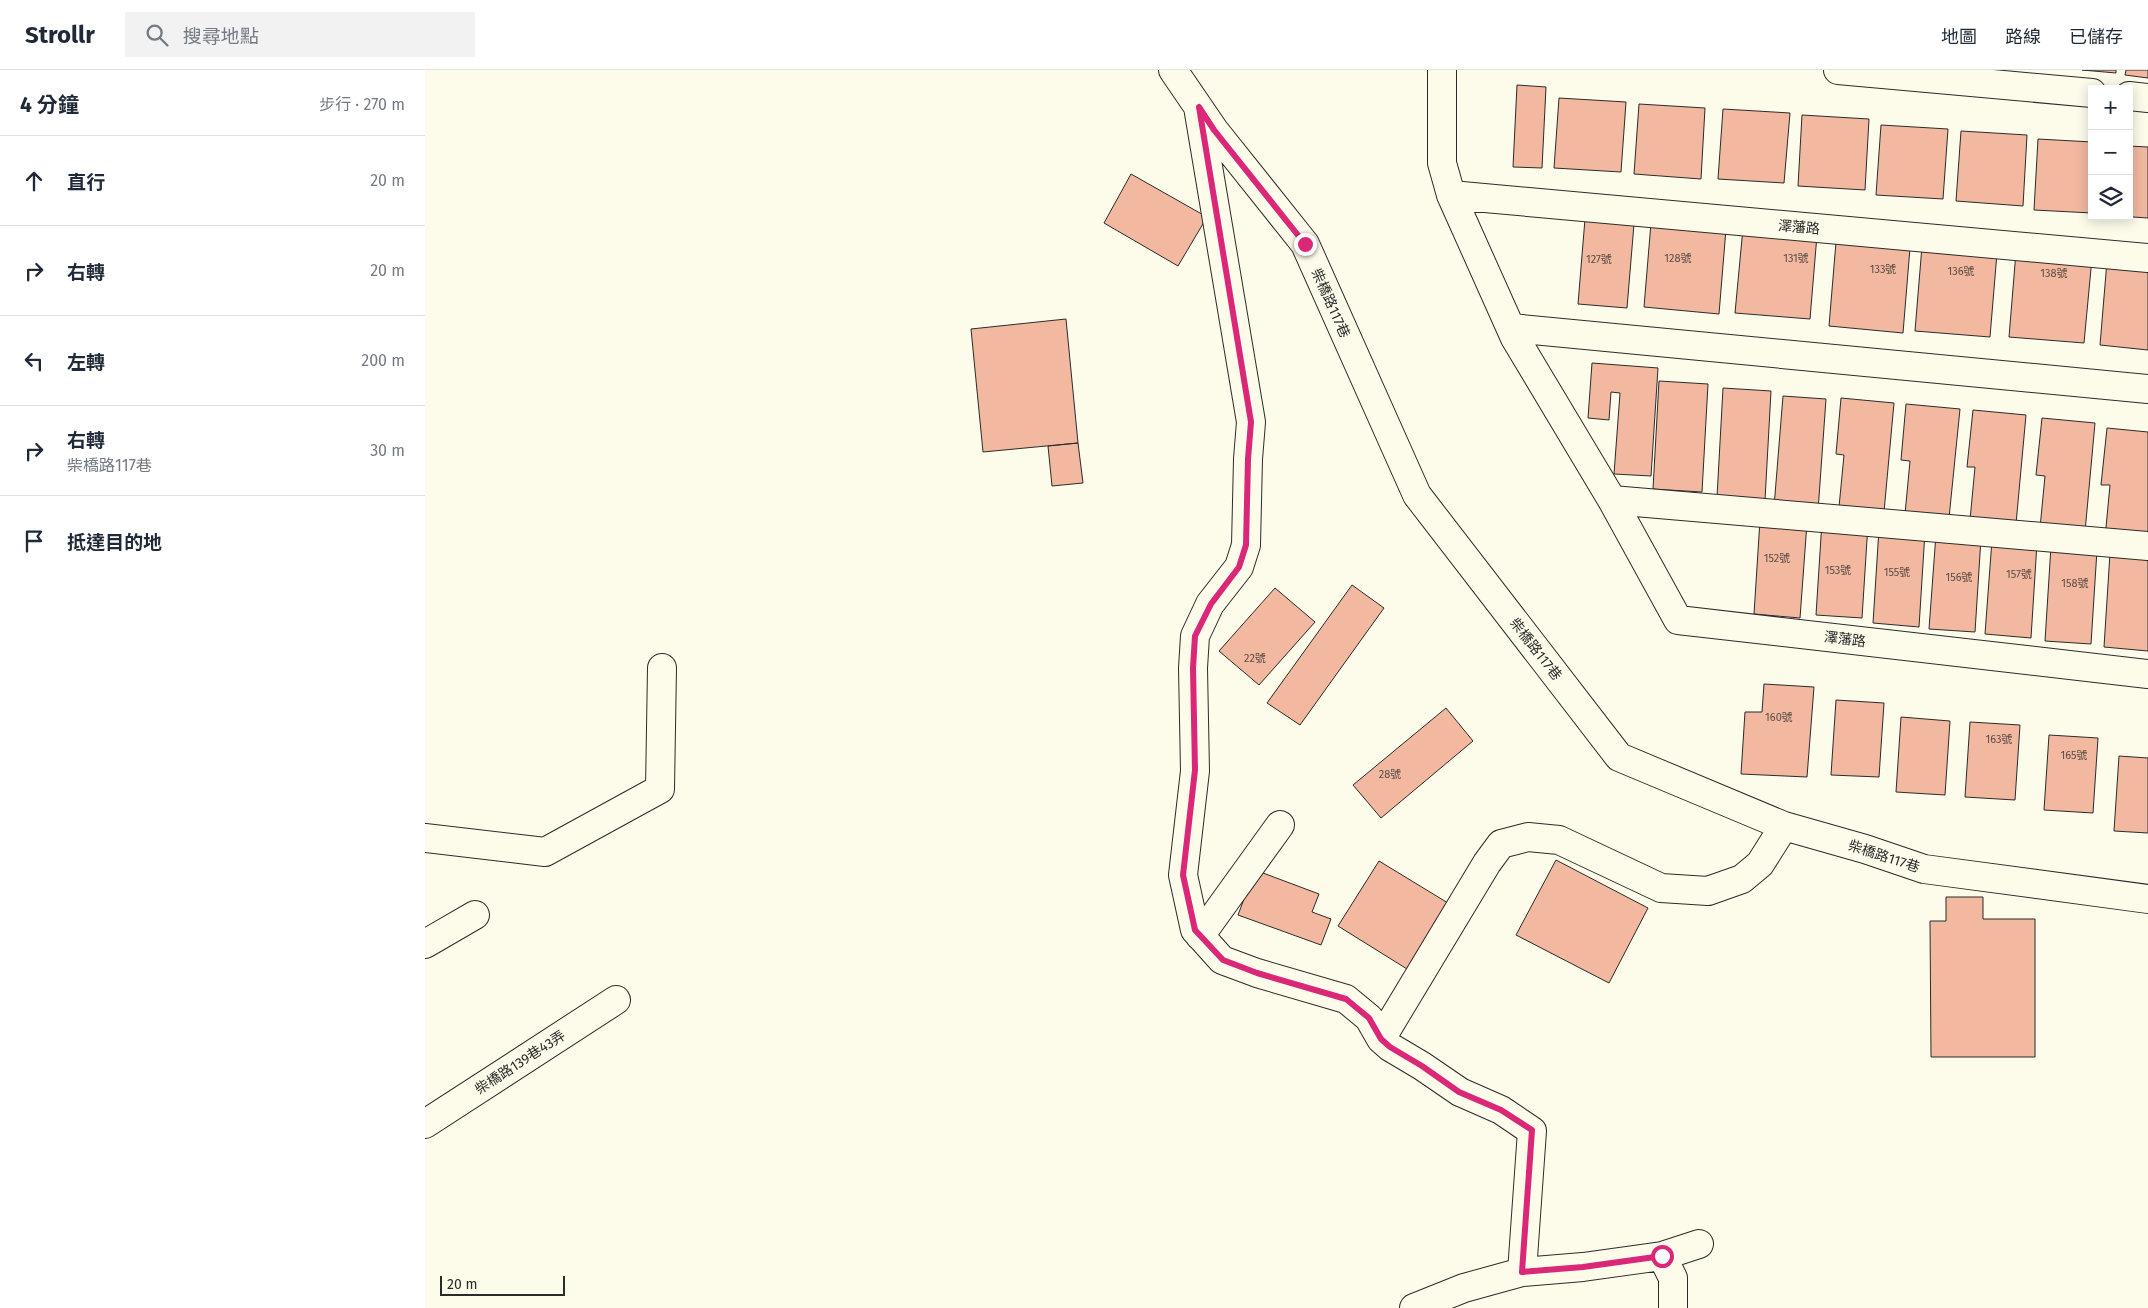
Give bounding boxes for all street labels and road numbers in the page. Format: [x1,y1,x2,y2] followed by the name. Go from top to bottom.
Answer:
[1777,217,1821,238] street label: 澤藩路
[1308,266,1353,341] street label: 柴橋路117巷
[1506,615,1565,684] street label: 柴橋路117巷
[1823,629,1867,650] street label: 澤藩路
[1846,837,1922,876] street label: 柴橋路117巷
[472,1027,569,1098] street label: 柴橋路139巷43弄

